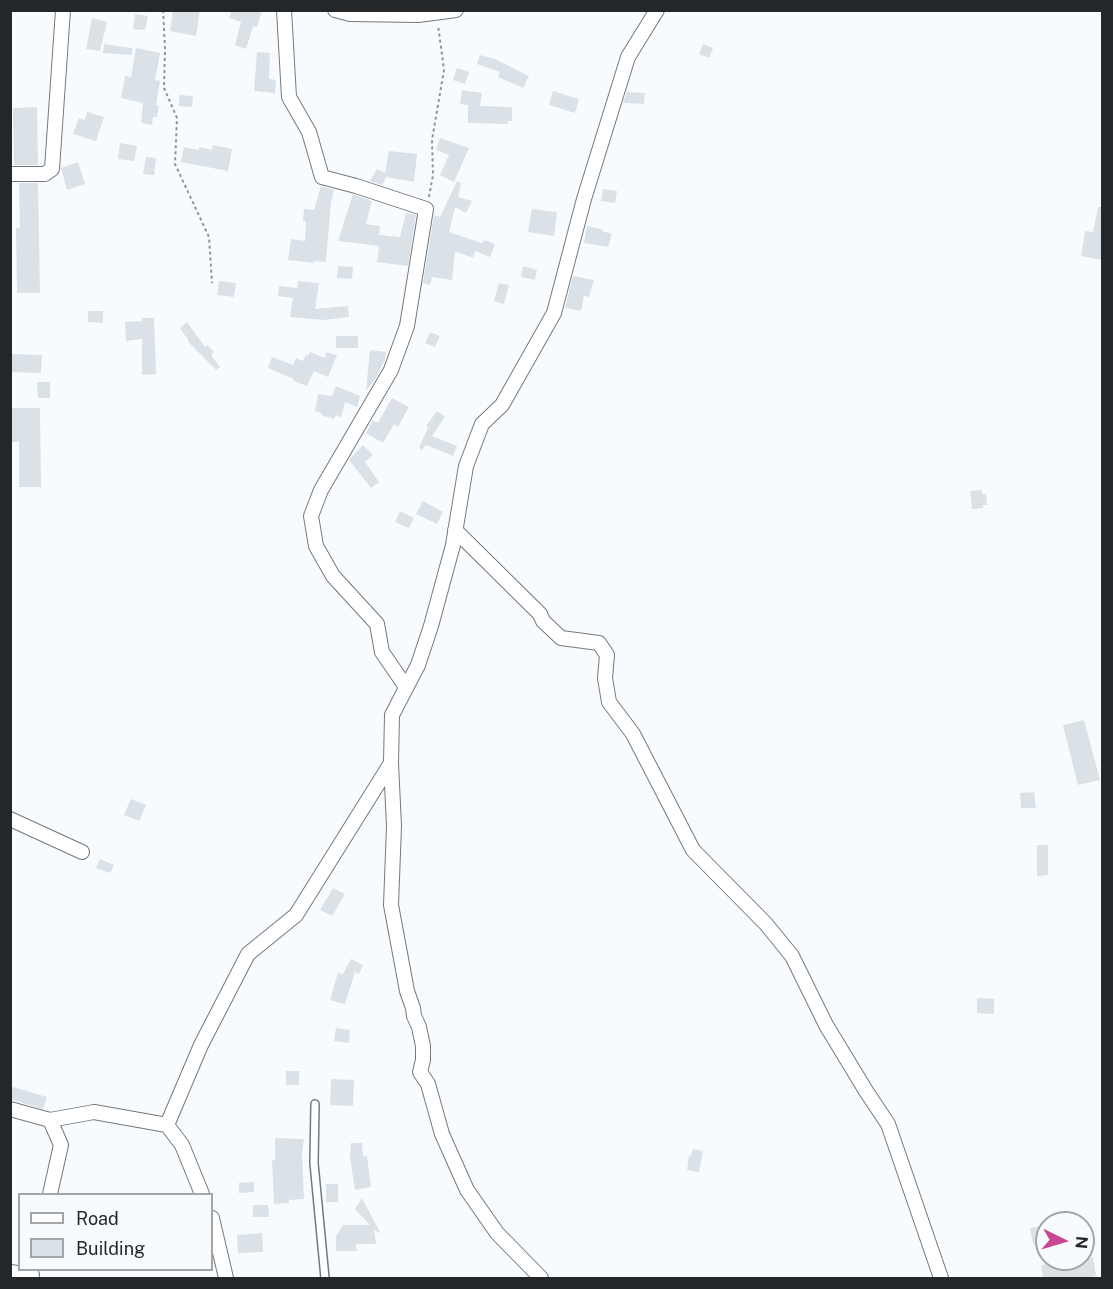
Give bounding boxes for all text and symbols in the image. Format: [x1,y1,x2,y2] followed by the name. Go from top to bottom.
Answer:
[18,1193,213,1271] legend
[76,1208,119,1229] text: Road
[1035,1211,1095,1271] north arrow
[1071,1235,1091,1249] text: N
[76,1238,145,1259] text: Building

